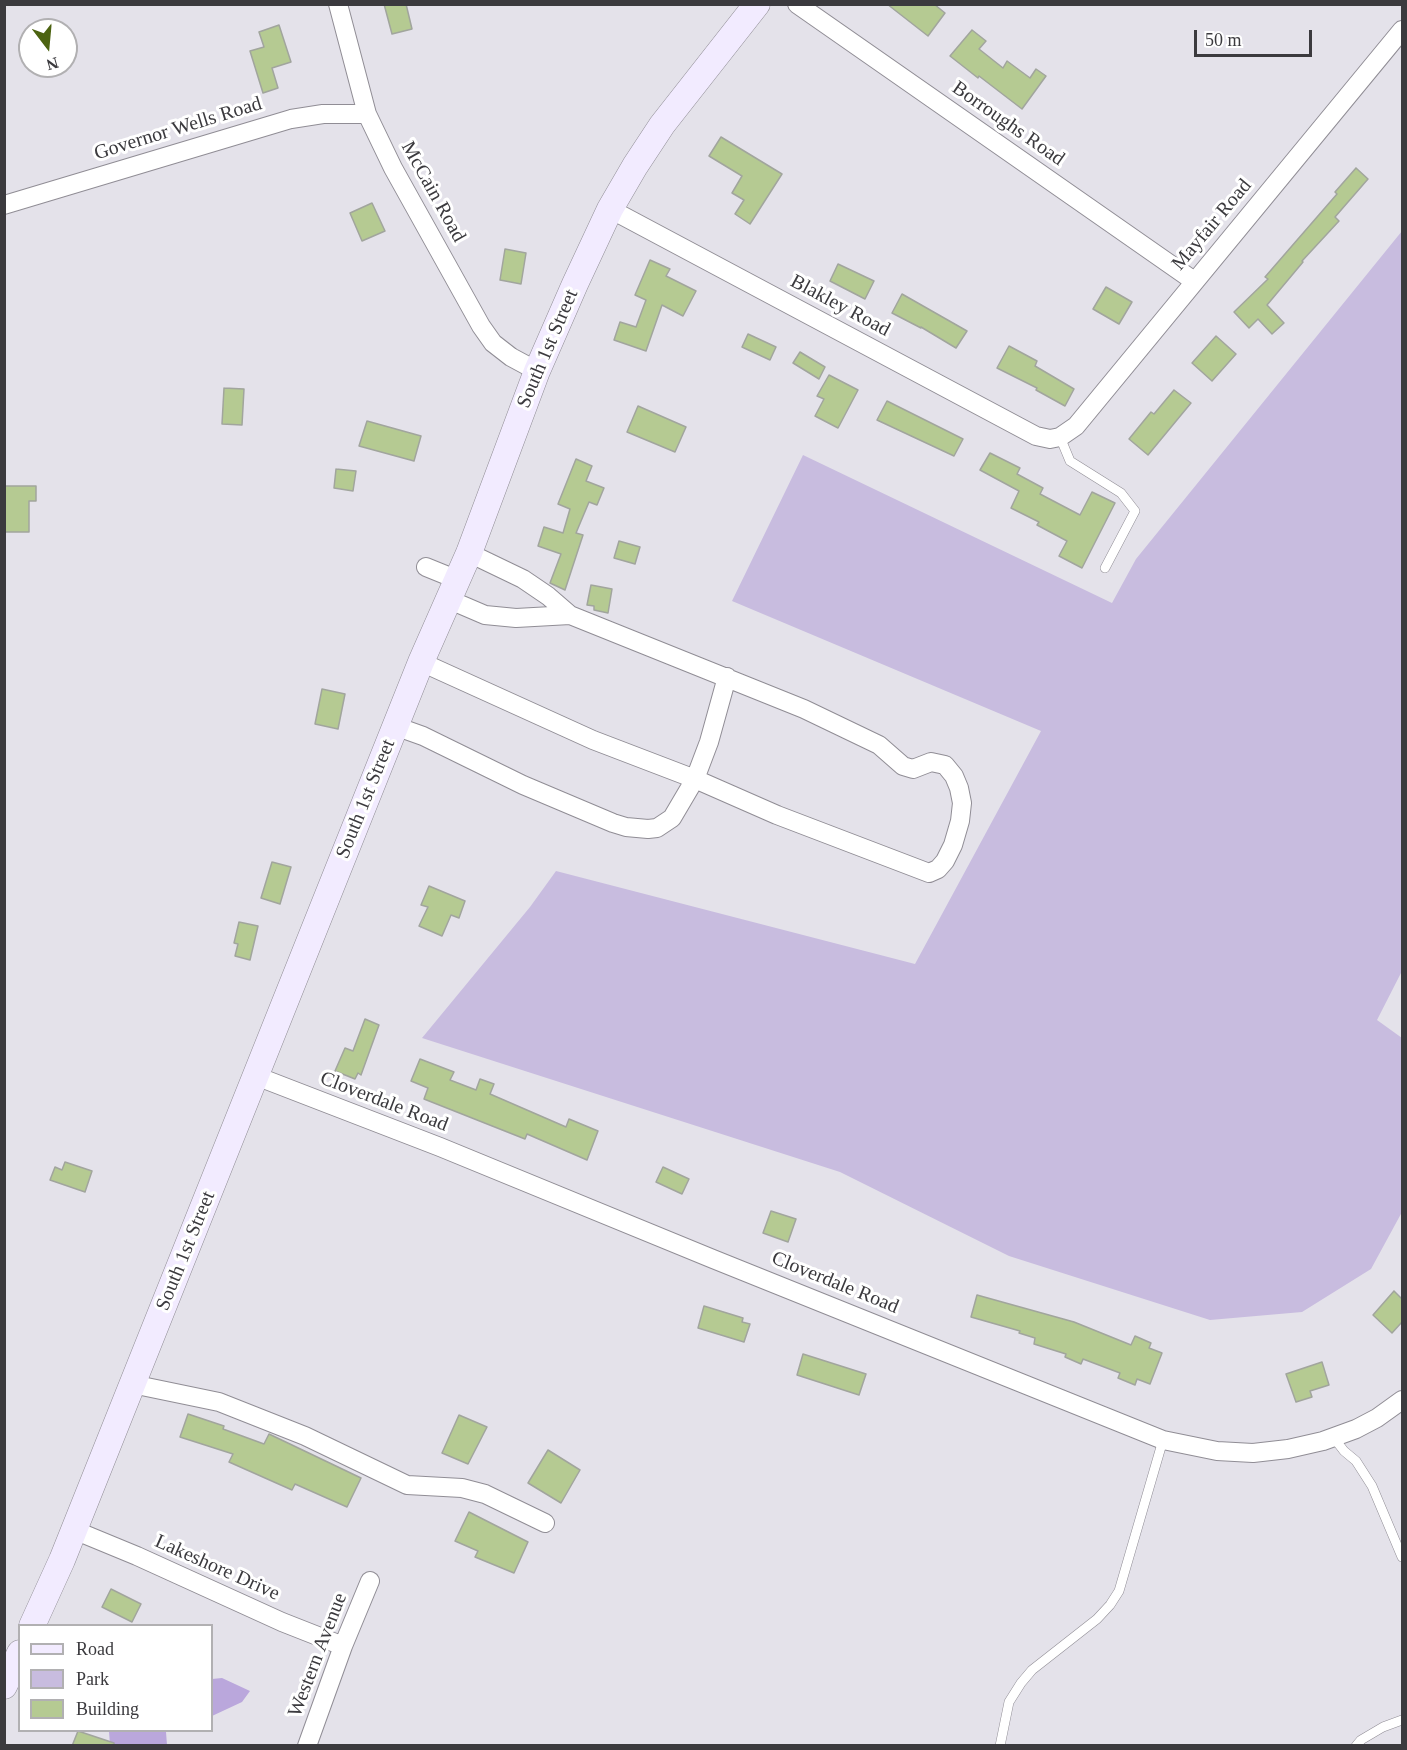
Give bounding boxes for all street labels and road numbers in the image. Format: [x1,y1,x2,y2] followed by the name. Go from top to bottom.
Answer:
[947,76,1069,172] street label: Borroughs Road
[91,92,265,166] street label: Governor Wells Road
[395,137,471,247] street label: McCain Road
[1167,175,1257,275] street label: Mayfair Road
[786,270,894,342] street label: Blakley Road
[512,286,584,412] street label: South 1st Street
[331,736,401,862] street label: South 1st Street
[317,1067,451,1137] street label: Cloverdale Road
[151,1188,221,1314] street label: South 1st Street
[768,1247,902,1319] street label: Cloverdale Road
[151,1530,283,1606] street label: Lakeshore Drive
[283,1590,353,1720] street label: Western Avenue

